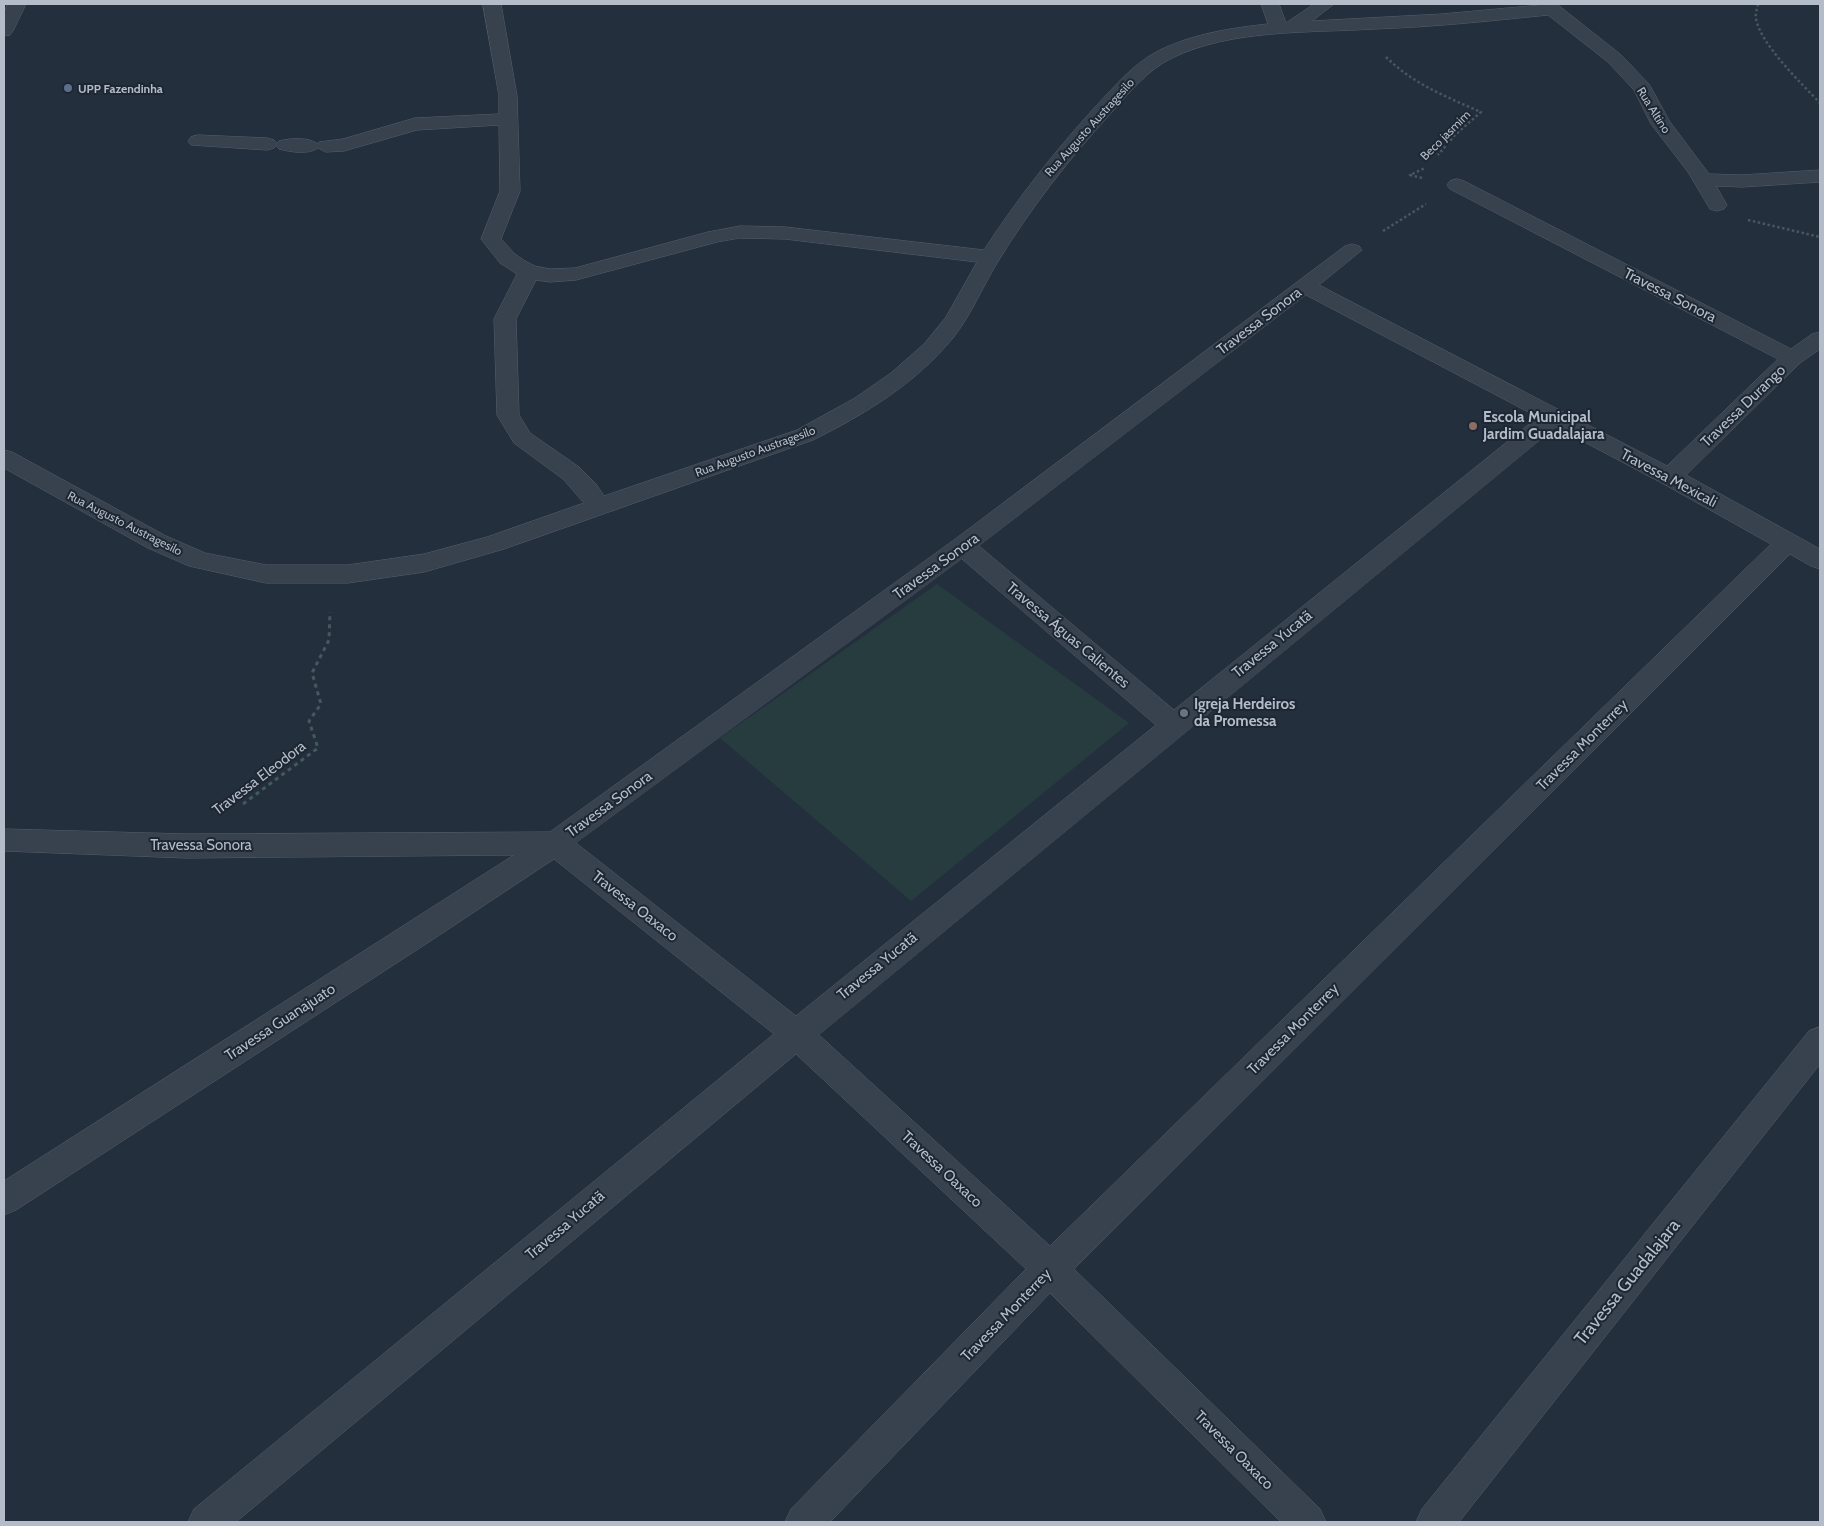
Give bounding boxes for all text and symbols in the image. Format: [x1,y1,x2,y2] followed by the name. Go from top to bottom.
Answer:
[1041,75,1137,179] street label: Rua Augusto Austragesilo
[78,81,163,96] place label: UPP Fazendinha
[62,82,74,94] marker: UPP Fazendinha
[1634,84,1674,136] street label: Rua Altino
[1417,107,1473,163] street label: Beco jasmim
[1621,264,1720,326] street label: Travessa Sonora
[1213,283,1306,359] street label: Travessa Sonora
[1697,361,1789,451] street label: Travessa Durango
[1482,408,1605,443] place label: Escola Municipal Jardim Guadalajara
[1467,420,1479,432] marker: Escola Municipal Jardim Guadalajara
[693,422,818,480] street label: Rua Augusto Austragesilo
[1618,445,1720,511] street label: Travessa Mexicali
[65,488,185,559] street label: Rua Augusto Austragesilo
[890,528,983,603] street label: Travessa Sonora
[1003,577,1134,692] street label: Travessa Águas Calientes
[1228,606,1316,682] street label: Travessa Yucatã
[1194,695,1295,730] place label: Igreja Herdeiros da Promessa
[1533,695,1632,794] street label: Travessa Monterrey
[1178,707,1190,719] marker: Igreja Herdeiros da Promessa
[209,737,310,819] street label: Travessa Eleodora
[563,766,656,841] street label: Travessa Sonora
[150,836,253,854] street label: Travessa Sonora
[588,867,682,945] street label: Travessa Oaxaco
[833,928,921,1004] street label: Travessa Yucatã
[1244,979,1343,1078] street label: Travessa Monterrey
[221,980,339,1064] street label: Travessa Guanajuato
[898,1127,986,1211] street label: Travessa Oaxaco
[522,1186,609,1263] street label: Travessa Yucatã
[1569,1214,1685,1349] street label: Travessa Guadalajara
[957,1265,1055,1365] street label: Travessa Monterrey
[1191,1407,1277,1493] street label: Travessa Oaxaco

